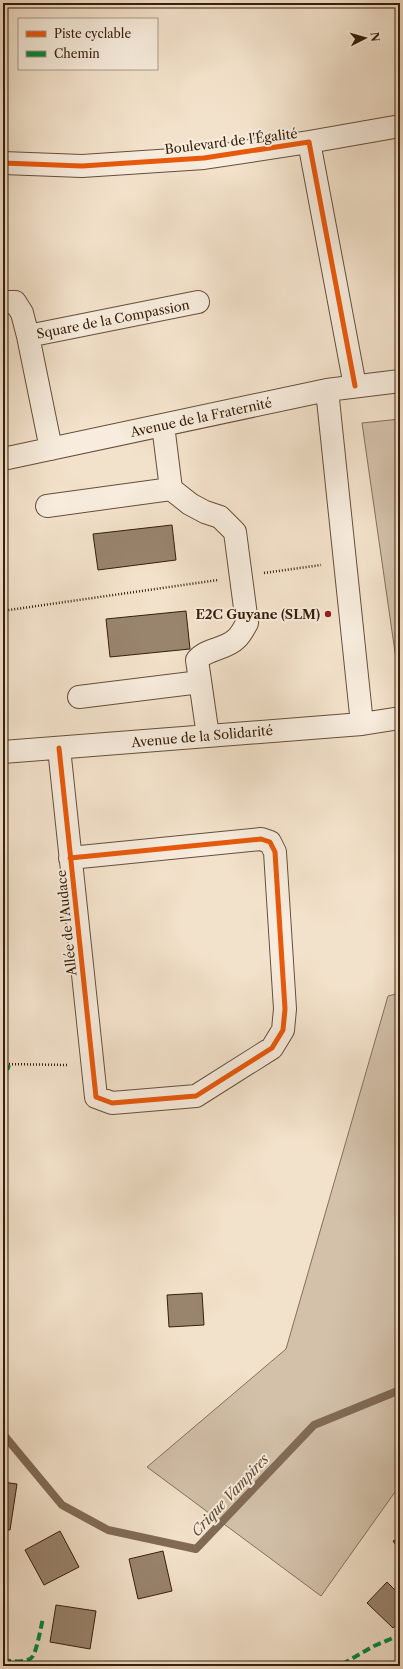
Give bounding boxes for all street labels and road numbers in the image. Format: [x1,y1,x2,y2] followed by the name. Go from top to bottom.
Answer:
[164,125,298,157] street label: Boulevard de l'Égalité
[35,296,191,342] street label: Square de la Compassion
[128,394,273,440] street label: Avenue de la Fraternité
[130,722,273,750] street label: Avenue de la Solidarité
[52,869,80,978] street label: Allée de l'Audace

